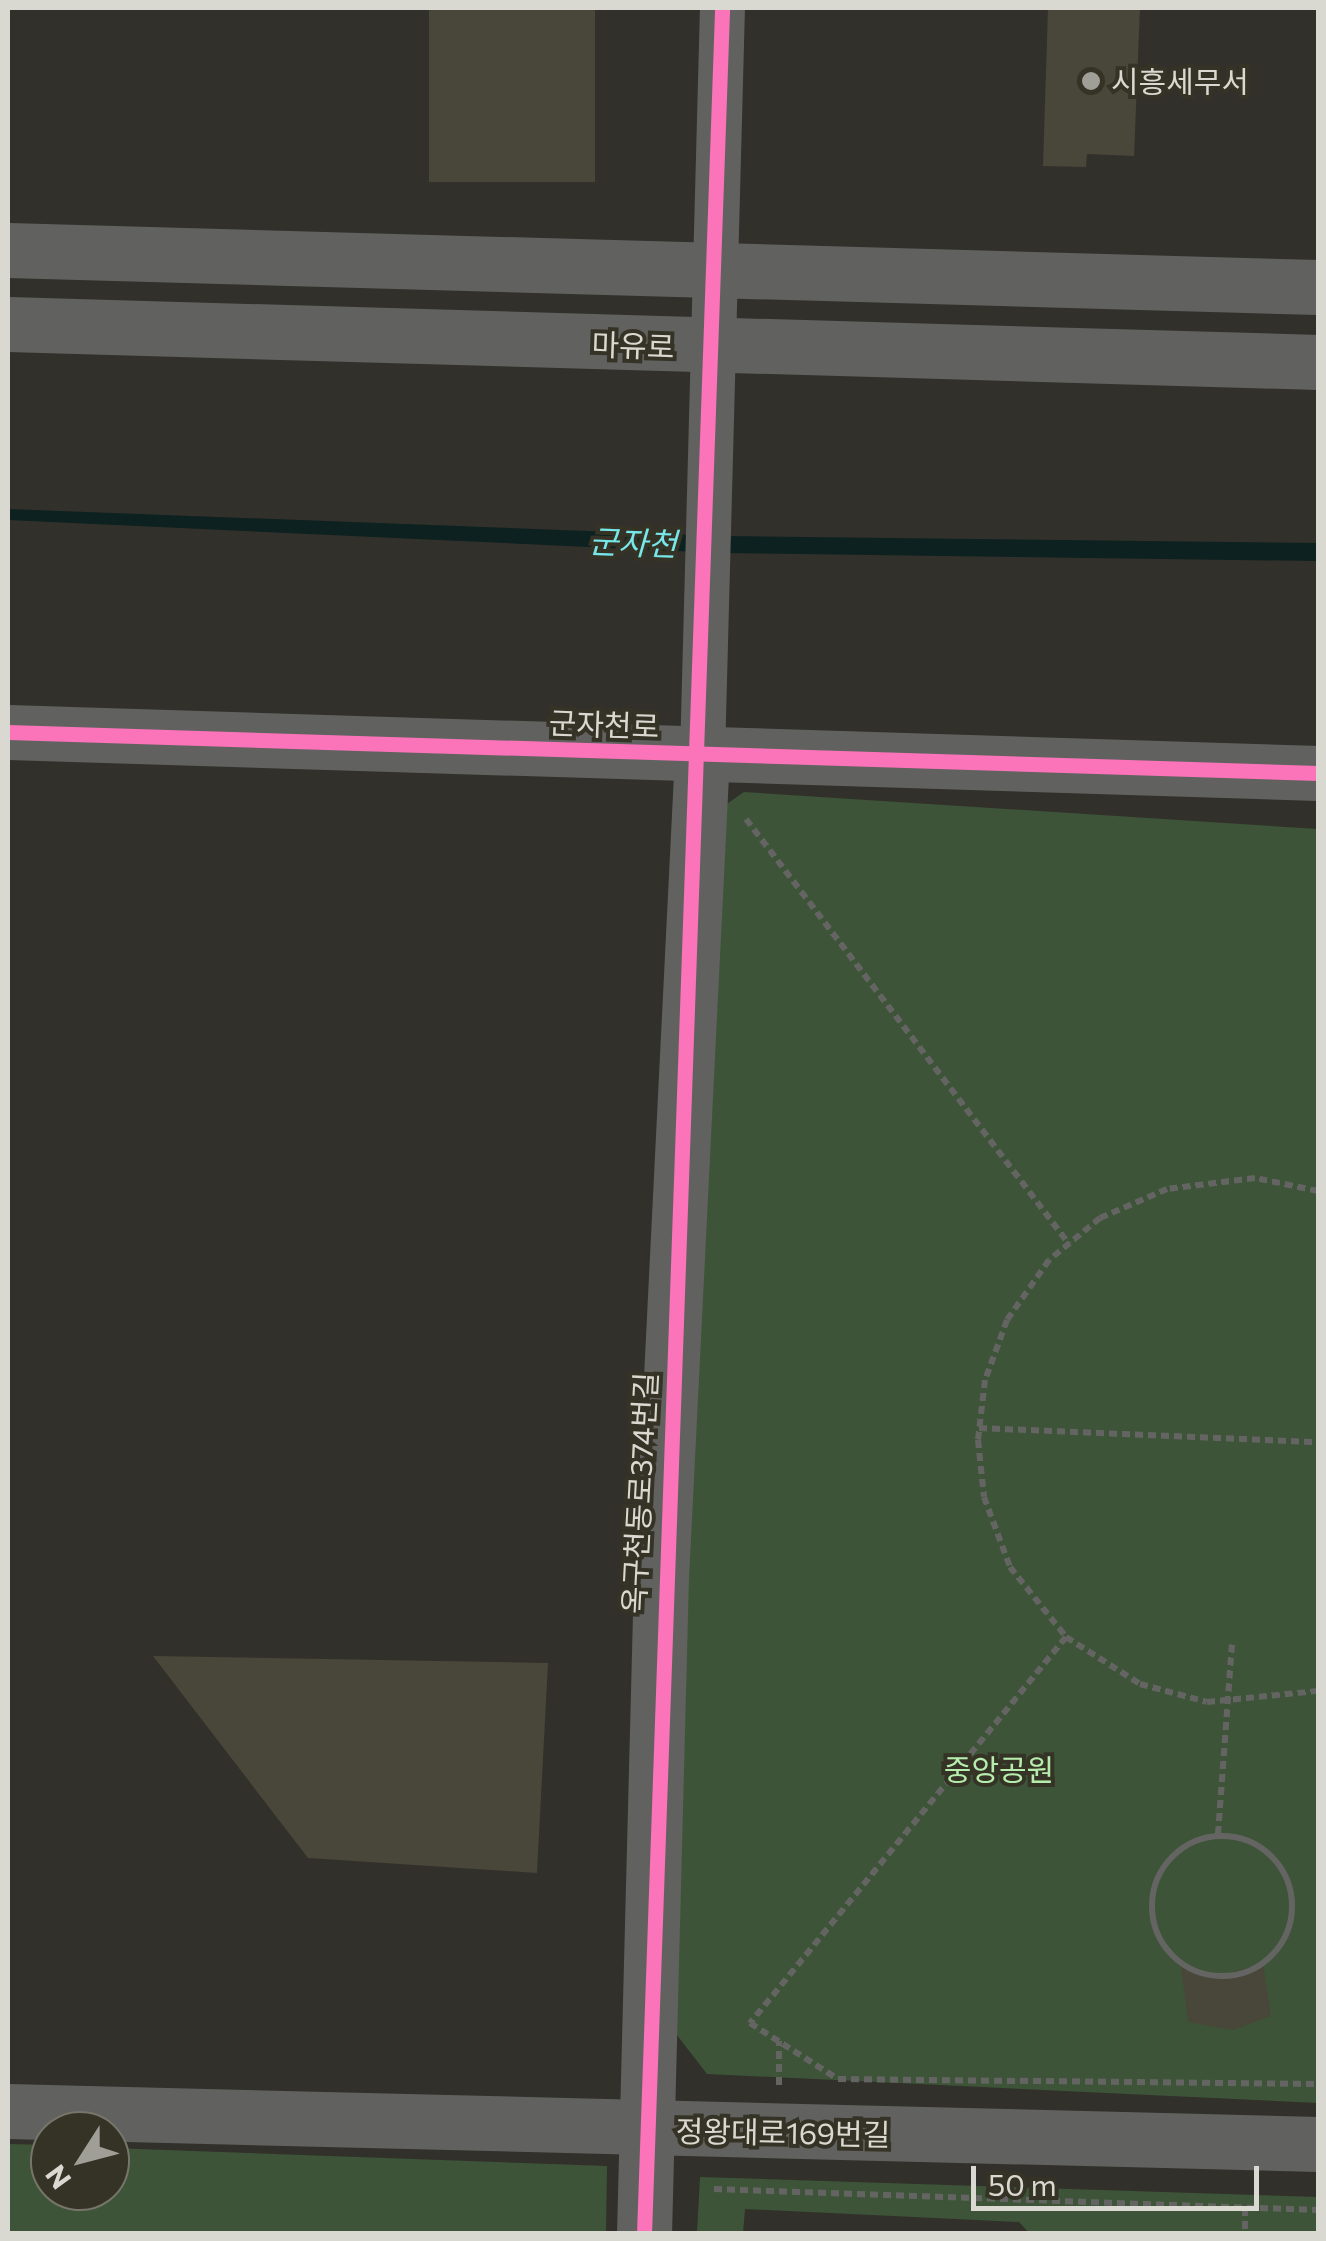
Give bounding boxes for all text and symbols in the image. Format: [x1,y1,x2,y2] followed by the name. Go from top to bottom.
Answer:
[1111,63,1249,99] place label: 시흥세무서
[1080,70,1102,92] marker: 시흥세무서
[591,326,675,364] street label: 마유로
[588,521,678,563] water label: 군자천
[548,704,660,744] street label: 군자천로
[615,1371,663,1615] street label: 옥구천동로374번길
[944,1751,1054,1787] park label: 중앙공원
[30,2111,130,2211] north arrow
[675,2112,891,2152] street label: 정왕대로169번길
[976,2146,1264,2208] scale bar
[37,2159,77,2196] text: N
[988,2165,1057,2202] text: 50 m

